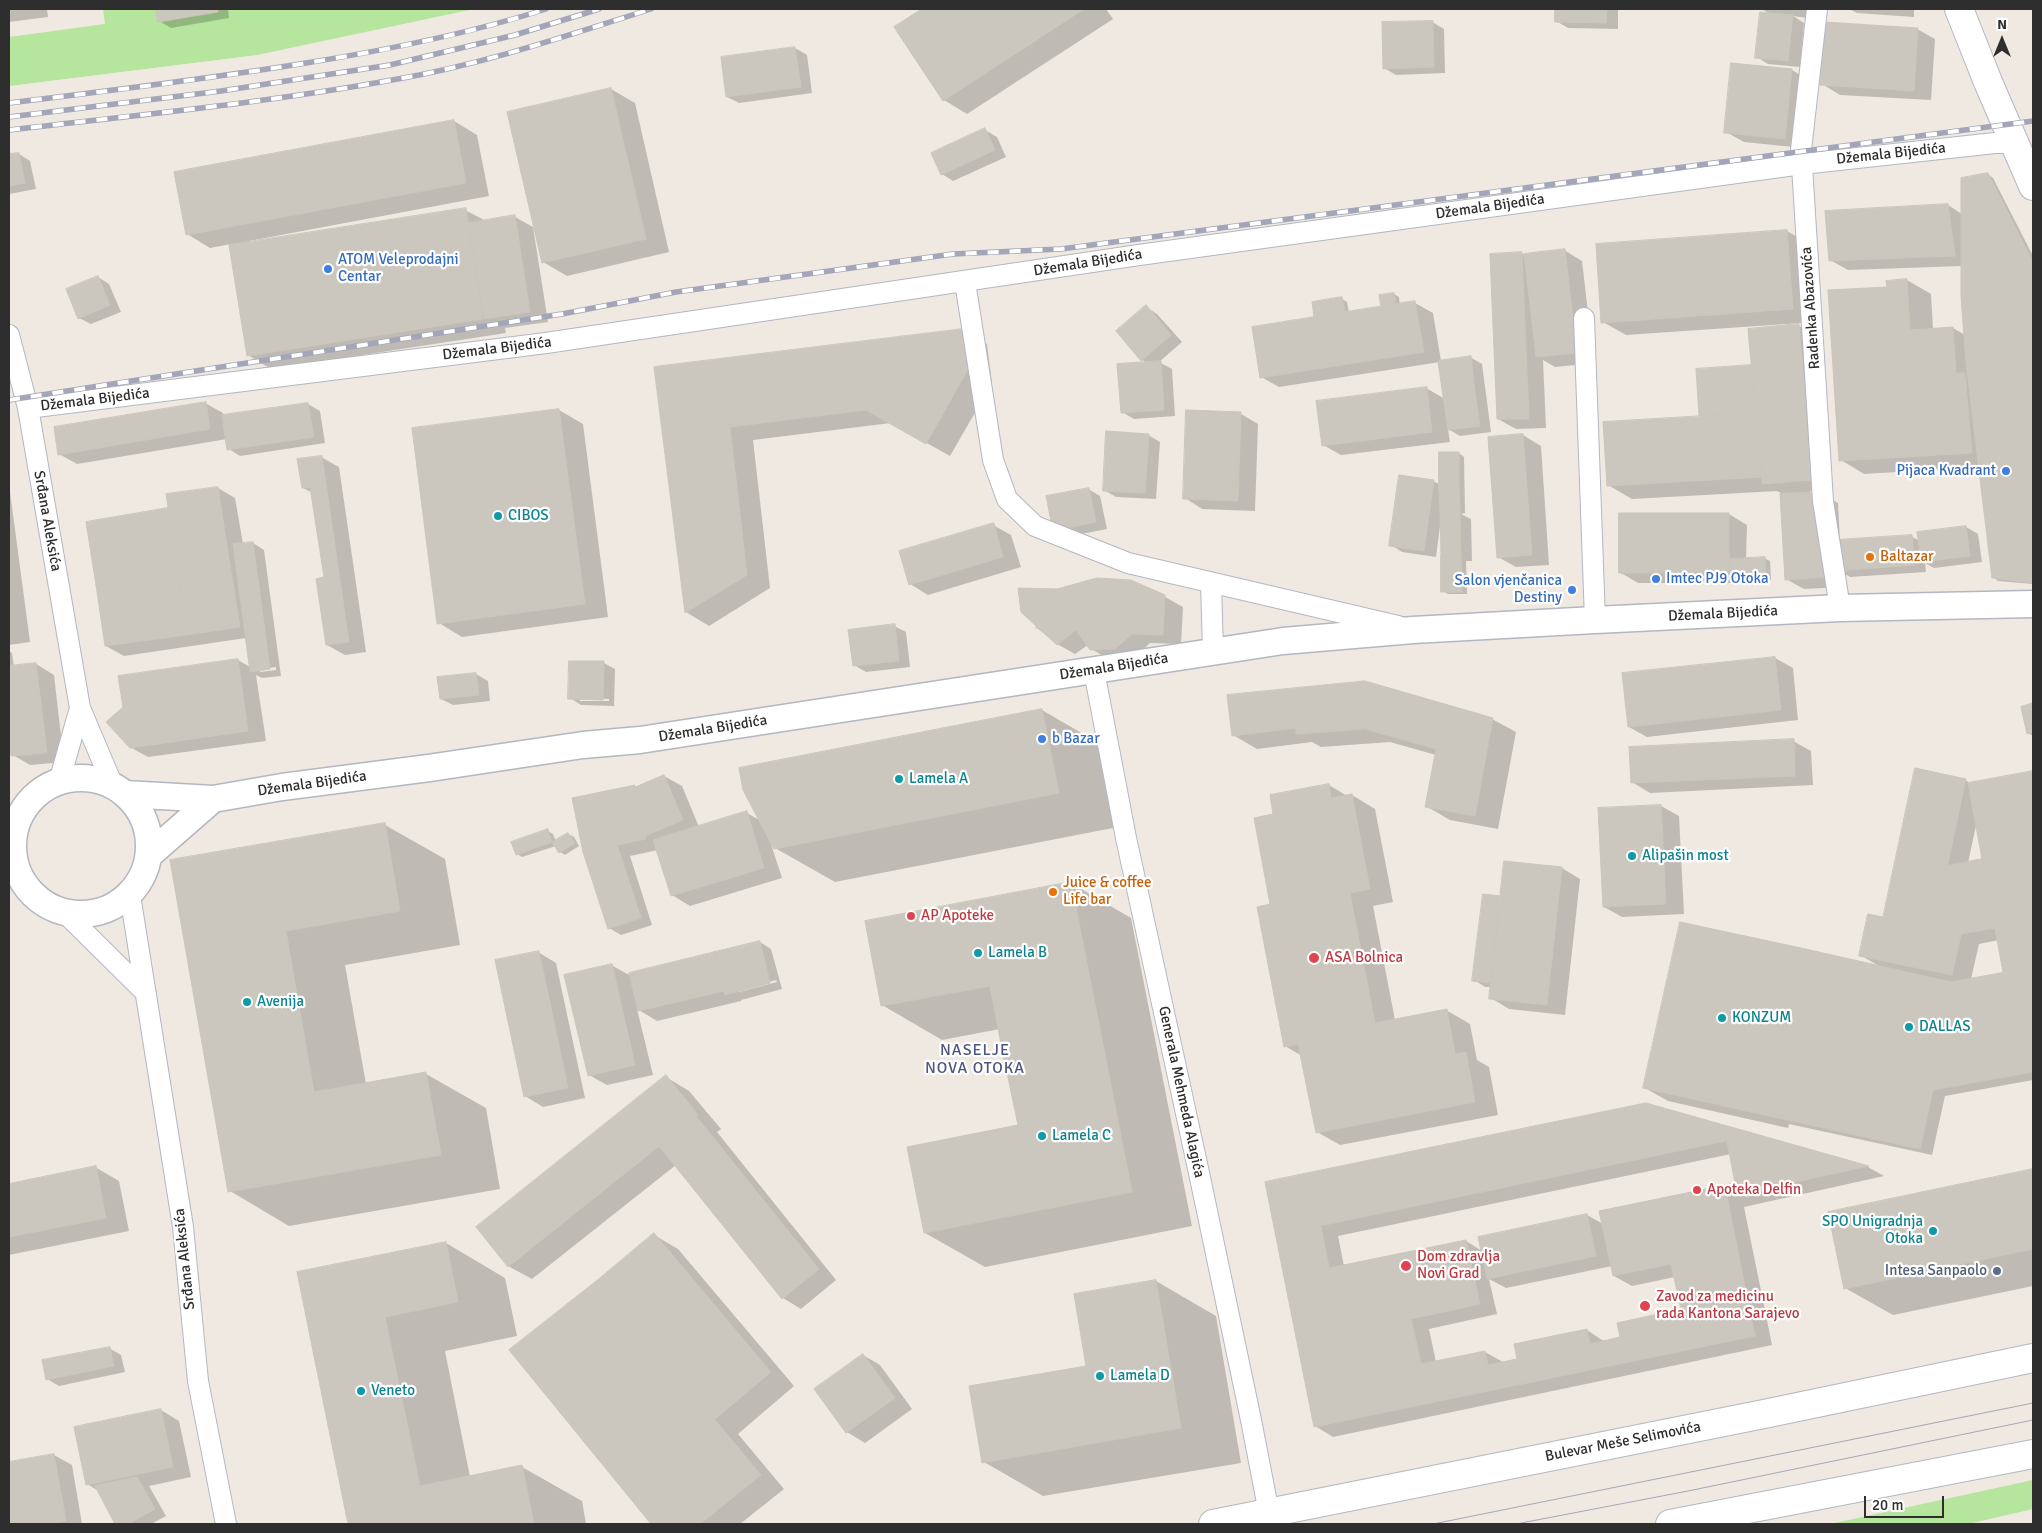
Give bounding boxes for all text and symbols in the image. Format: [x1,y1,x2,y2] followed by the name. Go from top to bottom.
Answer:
[1977,15,2027,65] north arrow
[1997,16,2007,33] text: N
[1835,139,1947,169] street label: Džemala Bijedića
[1434,190,1546,224] street label: Džemala Bijedića
[1032,246,1144,280] street label: Džemala Bijedića
[1798,246,1824,370] street label: Radenka Abazovića
[338,251,459,286] place label: ATOM Veleprodajni Centar
[322,263,334,275] marker: ATOM Veleprodajni Centar
[441,333,553,365] street label: Džemala Bijedića
[39,384,151,416] street label: Džemala Bijedića
[1896,462,1996,480] place label: Pijaca Kvadrant
[2000,465,2012,477] marker: Pijaca Kvadrant
[29,469,65,573] street label: Srđana Aleksića
[508,507,549,525] place label: CIBOS
[492,510,504,522] marker: CIBOS
[1880,548,1934,566] place label: Baltazar
[1864,551,1876,563] marker: Baltazar
[1666,570,1769,588] place label: Imtec PJ9 Otoka
[1454,572,1562,607] place label: Salon vjenčanica Destiny
[1650,573,1662,585] marker: Imtec PJ9 Otoka
[1566,584,1578,596] marker: Salon vjenčanica Destiny
[1668,602,1778,626] street label: Džemala Bijedića
[1058,650,1170,684] street label: Džemala Bijedića
[657,712,769,746] street label: Džemala Bijedića
[1052,730,1100,748] place label: b Bazar
[1036,733,1048,745] marker: b Bazar
[256,767,368,801] street label: Džemala Bijedića
[909,770,968,788] place label: Lamela A
[893,773,905,785] marker: Lamela A
[1642,847,1729,865] place label: Alipašin most
[1626,850,1638,862] marker: Alipašin most
[1063,874,1152,909] place label: Juice & coffee Life bar
[1047,886,1059,898] marker: Juice & coffee Life bar
[921,907,994,925] place label: AP Apoteke
[905,910,917,922] marker: AP Apoteke
[988,944,1047,962] place label: Lamela B
[972,947,984,959] marker: Lamela B
[1325,949,1403,967] place label: ASA Bolnica
[1307,951,1321,965] marker: ASA Bolnica
[257,993,304,1011] place label: Avenija
[241,996,253,1008] marker: Avenija
[1154,1005,1208,1179] street label: Generala Mehmeda Alagića
[1732,1009,1791,1027] place label: KONZUM
[1716,1012,1728,1024] marker: KONZUM
[1919,1018,1971,1036] place label: DALLAS
[1903,1021,1915,1033] marker: DALLAS
[924,1041,1026,1079] district label: NASELJE NOVA OTOKA
[1052,1127,1111,1145] place label: Lamela C
[1036,1130,1048,1142] marker: Lamela C
[1707,1181,1801,1199] place label: Apoteka Delfin
[1691,1184,1703,1196] marker: Apoteka Delfin
[171,1207,199,1311] street label: Srđana Aleksića
[1822,1213,1923,1248] place label: SPO Unigradnja Otoka
[1927,1225,1939,1237] marker: SPO Unigradnja Otoka
[1417,1248,1500,1283] place label: Dom zdravlja Novi Grad
[1399,1259,1413,1273] marker: Dom zdravlja Novi Grad
[1885,1262,1987,1280] place label: Intesa Sanpaolo
[1991,1265,2003,1277] marker: Intesa Sanpaolo
[1656,1288,1799,1323] place label: Zavod za medicinu rada Kantona Sarajevo
[1638,1299,1652,1313] marker: Zavod za medicinu rada Kantona Sarajevo
[1110,1367,1170,1385] place label: Lamela D
[1094,1370,1106,1382] marker: Lamela D
[371,1382,415,1400] place label: Veneto
[355,1385,367,1397] marker: Veneto
[1544,1418,1702,1466] street label: Bulevar Meše Selimovića
[1867,1486,1947,1518] scale bar
[1872,1496,1903,1514] text: 20 m

